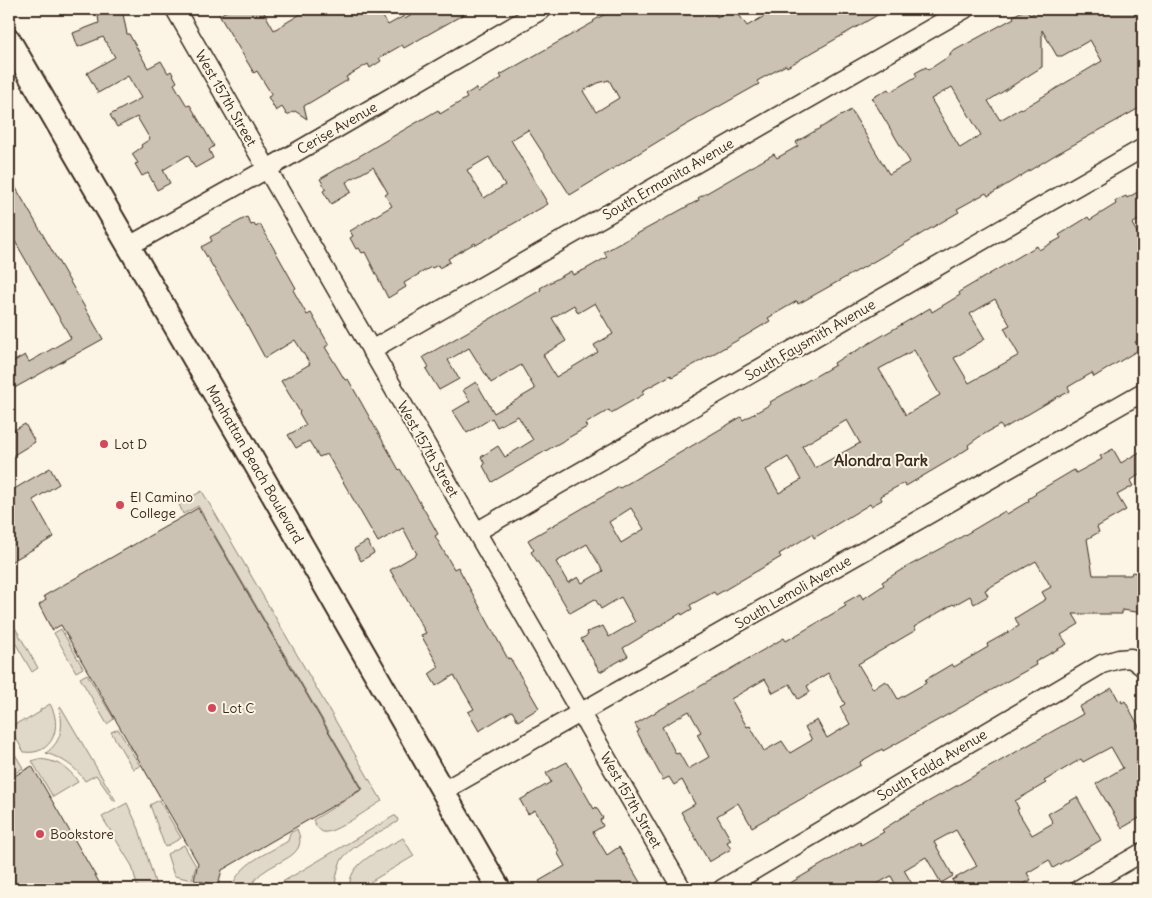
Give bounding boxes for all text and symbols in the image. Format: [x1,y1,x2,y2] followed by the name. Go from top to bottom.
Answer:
[191,47,261,150] street label: West 157th Street
[294,98,380,158] street label: Cerise Avenue
[599,134,737,224] street label: South Ermanita Avenue
[741,295,879,385] street label: South Faysmith Avenue
[202,382,308,546] street label: Manhattan Beach Boulevard
[393,398,463,501] street label: West 157th Street
[114,435,147,453] place label: Lot D
[98,438,110,450] marker: Lot D
[834,450,928,470] district label: Alondra Park
[130,488,193,522] place label: El Camino College
[114,499,126,511] marker: El Camino College
[732,551,854,633] street label: South Lemoli Avenue
[222,699,254,717] place label: Lot C
[206,702,218,714] marker: Lot C
[874,725,990,805] street label: South Falda Avenue
[596,749,666,852] street label: West 157th Street
[50,825,114,843] place label: Bookstore
[34,828,46,840] marker: Bookstore

